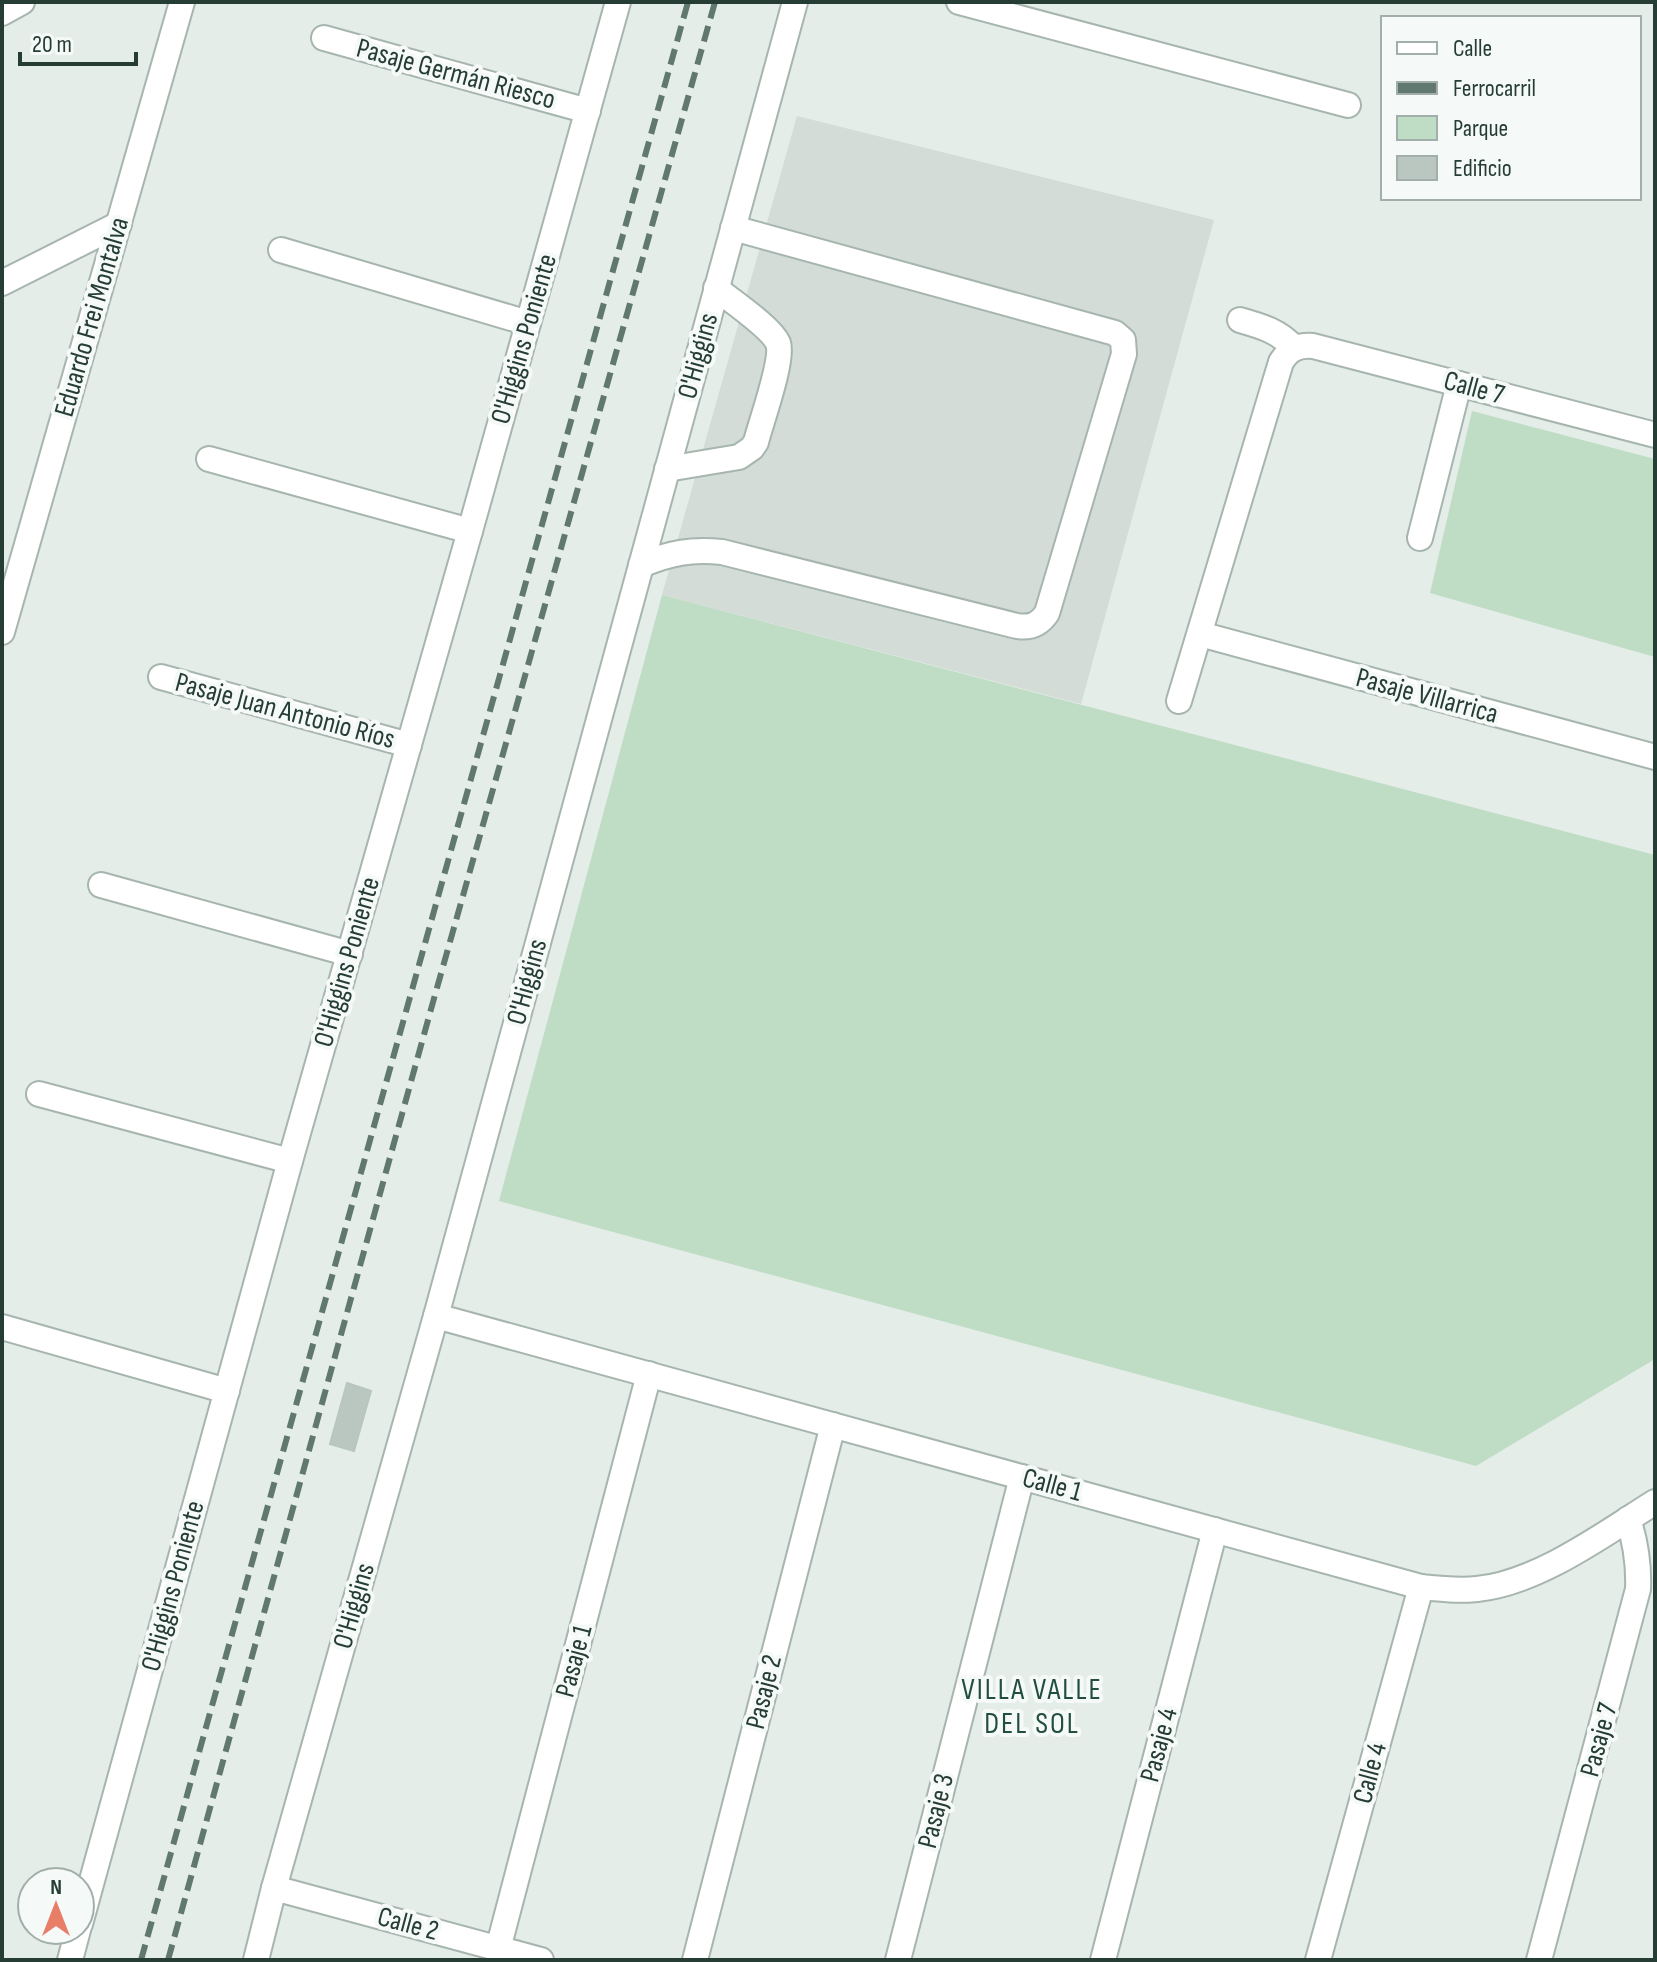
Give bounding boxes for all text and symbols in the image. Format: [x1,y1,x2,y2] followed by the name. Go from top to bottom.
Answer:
[20,16,136,66] scale bar
[1381,16,1641,200] legend
[32,30,72,59] text: 20 m
[353,32,559,116] street label: Pasaje Germán Riesco
[1453,34,1492,63] text: Calle
[1453,74,1536,103] text: Ferrocarril
[1453,114,1508,143] text: Parque
[1453,154,1512,183] text: Edificio
[48,213,136,421] street label: Eduardo Frei Montalva
[484,250,564,428] street label: O'Higgins Poniente
[671,310,725,402] street label: O'Higgins
[1440,364,1508,412] street label: Calle 7
[1352,661,1502,731] street label: Pasaje Villarrica
[172,666,398,756] street label: Pasaje Juan Antonio Ríos
[307,873,387,1051] street label: O'Higgins Poniente
[500,936,554,1028] street label: O'Higgins
[1019,1461,1085,1509] street label: Calle 1
[134,1497,212,1675] street label: O'Higgins Poniente
[326,1560,382,1652] street label: O'Higgins
[549,1621,599,1701] street label: Pasaje 1
[739,1652,789,1732] street label: Pasaje 2
[961,1672,1103,1742] district label: VILLA VALLE DEL SOL
[1573,1700,1625,1780] street label: Pasaje 7
[1133,1704,1185,1786] street label: Pasaje 4
[1346,1739,1394,1807] street label: Calle 4
[911,1770,961,1852] street label: Pasaje 3
[16,1866,96,1946] north arrow
[50,1874,62,1901] text: N
[374,1900,442,1948] street label: Calle 2

